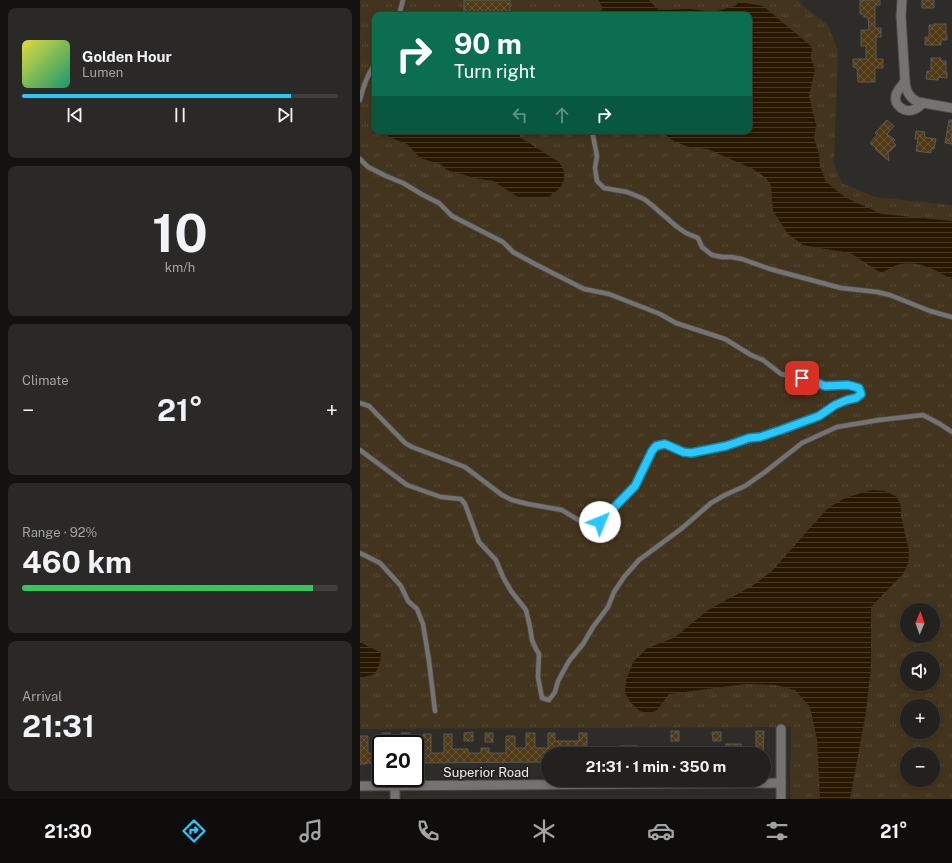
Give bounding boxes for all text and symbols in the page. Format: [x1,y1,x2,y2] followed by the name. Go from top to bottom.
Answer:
[454,27,522,60] text: 90 m
[388,28,440,80] icon: right
[82,48,172,65] text: Golden Hour
[454,61,536,82] text: Turn right
[82,65,123,80] text: Lumen
[64,104,86,126] icon: previous
[169,104,191,126] icon: pause
[274,104,296,126] icon: next
[509,104,531,126] icon: left
[551,104,573,126] icon: ahead
[593,104,615,126] icon: right
[152,203,208,264] text: 10
[165,260,195,275] text: km/h
[785,361,819,395] pin
[791,367,813,389] icon: arrive
[22,373,69,388] text: Climate
[157,392,203,428] text: 21°
[22,397,34,423] text: −
[326,397,338,423] text: +
[579,501,621,543] position arrow
[22,525,97,540] text: Range · 92%
[22,544,132,580] text: 460 km
[900,603,940,643] north arrow
[900,603,940,787] map controls
[900,651,940,691] button: sound
[22,689,62,704] text: Arrival
[900,699,940,739] button: +
[22,708,95,744] text: 21:31
[372,735,424,787] speed limit sign: 20
[900,747,940,787] button: −
[586,758,726,775] text: 21:31 · 1 min · 350 m
[443,765,529,780] street label: Superior Road
[180,817,208,845] icon: directions
[297,817,325,845] icon: music
[414,817,442,845] icon: phone
[530,817,558,845] icon: climate
[647,817,675,845] icon: car
[763,817,791,845] icon: filters
[44,821,92,842] text: 21:30
[880,821,908,842] text: 21°

